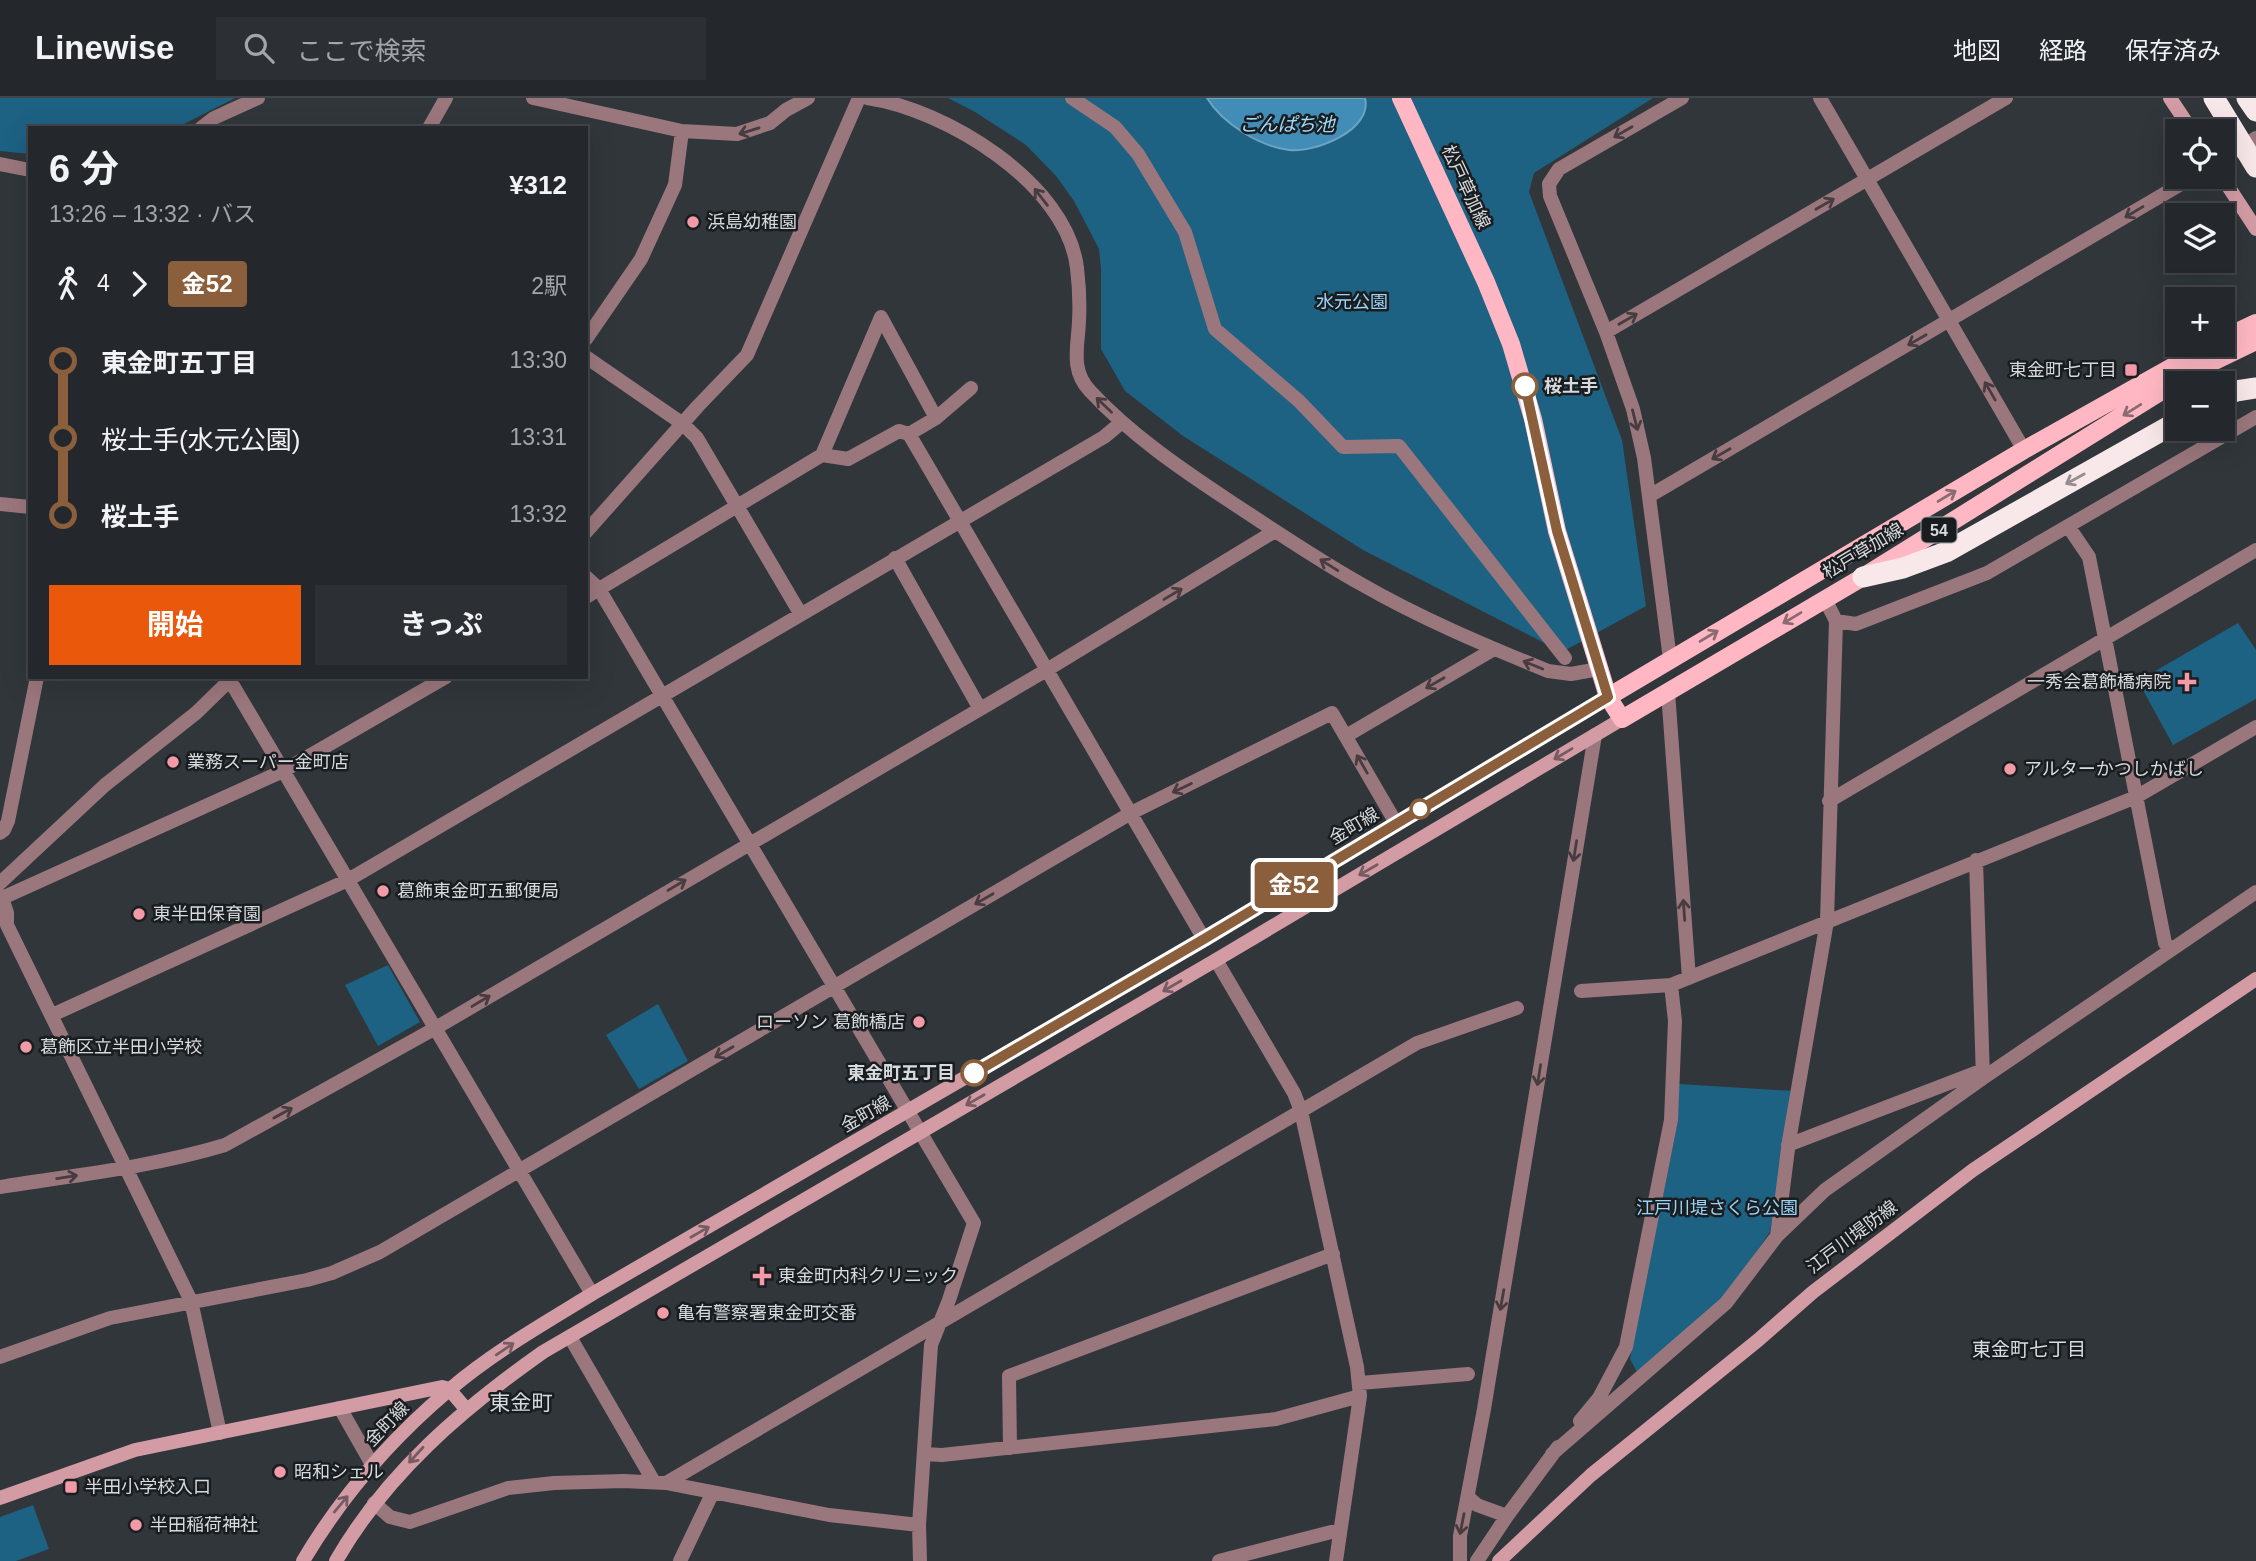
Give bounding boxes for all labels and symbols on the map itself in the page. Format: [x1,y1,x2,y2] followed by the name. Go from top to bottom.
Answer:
[1239,114,1336,135] water label: ごんぱち池
[738,125,760,138] one-way arrow
[1613,125,1633,139] one-way arrow
[1438,142,1494,232] street label: 松戸草加線
[1034,188,1049,207] one-way arrow
[1814,196,1834,210] one-way arrow
[2125,205,2145,219] one-way arrow
[707,212,797,232] place label: 浜島幼稚園
[685,214,701,230] marker: 浜島幼稚園
[1316,292,1388,312] park label: 水元公園
[1618,312,1638,326] one-way arrow
[1908,333,1928,347] one-way arrow
[2009,360,2117,380] place label: 東金町七丁目
[2123,362,2139,378] marker: 東金町七丁目
[1512,373,1538,399] marker: 桜土手
[1544,376,1598,396] place label: 桜土手
[1983,381,1997,401] one-way arrow
[1096,396,1113,413] one-way arrow
[2123,403,2143,417] one-way arrow
[1629,408,1642,431] one-way arrow
[1711,448,1731,462] one-way arrow
[2065,472,2085,486] one-way arrow
[1937,488,1957,502] one-way arrow
[1922,518,1956,542] road number: 54
[1819,519,1907,583] street label: 松戸草加線
[1319,557,1339,571] one-way arrow
[1162,586,1182,600] one-way arrow
[1783,612,1803,626] one-way arrow
[1698,629,1718,643] one-way arrow
[1522,657,1544,670] one-way arrow
[2027,672,2171,692] place label: 一秀会葛飾橋病院
[2177,672,2197,692] marker: 一秀会葛飾橋病院
[1426,677,1446,691] one-way arrow
[1554,748,1574,762] one-way arrow
[187,752,349,772] place label: 業務スーパー金町店
[165,754,181,770] marker: 業務スーパー金町店
[1355,754,1369,774] one-way arrow
[2024,759,2204,779] place label: アルターかつしかばし
[2002,761,2018,777] marker: アルターかつしかばし
[1172,781,1193,795] one-way arrow
[1410,799,1430,819] unlabelled marker
[1326,804,1382,848] street label: 金町線
[1569,839,1582,862] one-way arrow
[1254,862,1334,908] line badge: 金52
[1358,863,1378,877] one-way arrow
[667,878,687,892] one-way arrow
[397,881,559,901] place label: 葛飾東金町五郵便局
[375,883,391,899] marker: 葛飾東金町五郵便局
[974,892,994,906] one-way arrow
[1677,899,1690,922] one-way arrow
[153,904,261,924] place label: 東半田保育園
[131,906,147,922] marker: 東半田保育園
[1162,979,1182,993] one-way arrow
[471,994,491,1008] one-way arrow
[756,1012,905,1032] place label: ローソン 葛飾橋店
[911,1014,927,1030] marker: ローソン 葛飾橋店
[40,1037,202,1057] place label: 葛飾区立半田小学校
[18,1039,34,1055] marker: 葛飾区立半田小学校
[715,1045,735,1059] one-way arrow
[961,1060,987,1086] marker: 東金町五丁目
[847,1063,955,1083] place label: 東金町五丁目
[1532,1064,1545,1086] one-way arrow
[838,1092,894,1136] street label: 金町線
[966,1093,986,1107] one-way arrow
[272,1106,293,1119] one-way arrow
[55,1170,78,1183] one-way arrow
[1803,1197,1901,1277] street label: 江戸川堤防線
[1636,1198,1798,1218] park label: 江戸川堤さくら公園
[689,1225,709,1239] one-way arrow
[752,1266,772,1286] marker: 東金町内科クリニック
[778,1266,958,1286] place label: 東金町内科クリニック
[1495,1288,1508,1311] one-way arrow
[677,1303,857,1323] place label: 亀有警察署東金町交番
[655,1305,671,1321] marker: 亀有警察署東金町交番
[1972,1339,2086,1360] district label: 東金町七丁目
[495,1342,514,1356] one-way arrow
[490,1391,553,1414] district label: 東金町
[361,1398,413,1450] street label: 金町線
[408,1446,424,1464] one-way arrow
[294,1462,384,1482] place label: 昭和シェル
[272,1464,288,1480] marker: 昭和シェル
[85,1477,211,1497] place label: 半田小学校入口
[63,1479,79,1495] marker: 半田小学校入口
[333,1496,349,1514] one-way arrow
[1455,1512,1469,1535] one-way arrow
[150,1515,258,1535] place label: 半田稲荷神社
[128,1517,144,1533] marker: 半田稲荷神社

